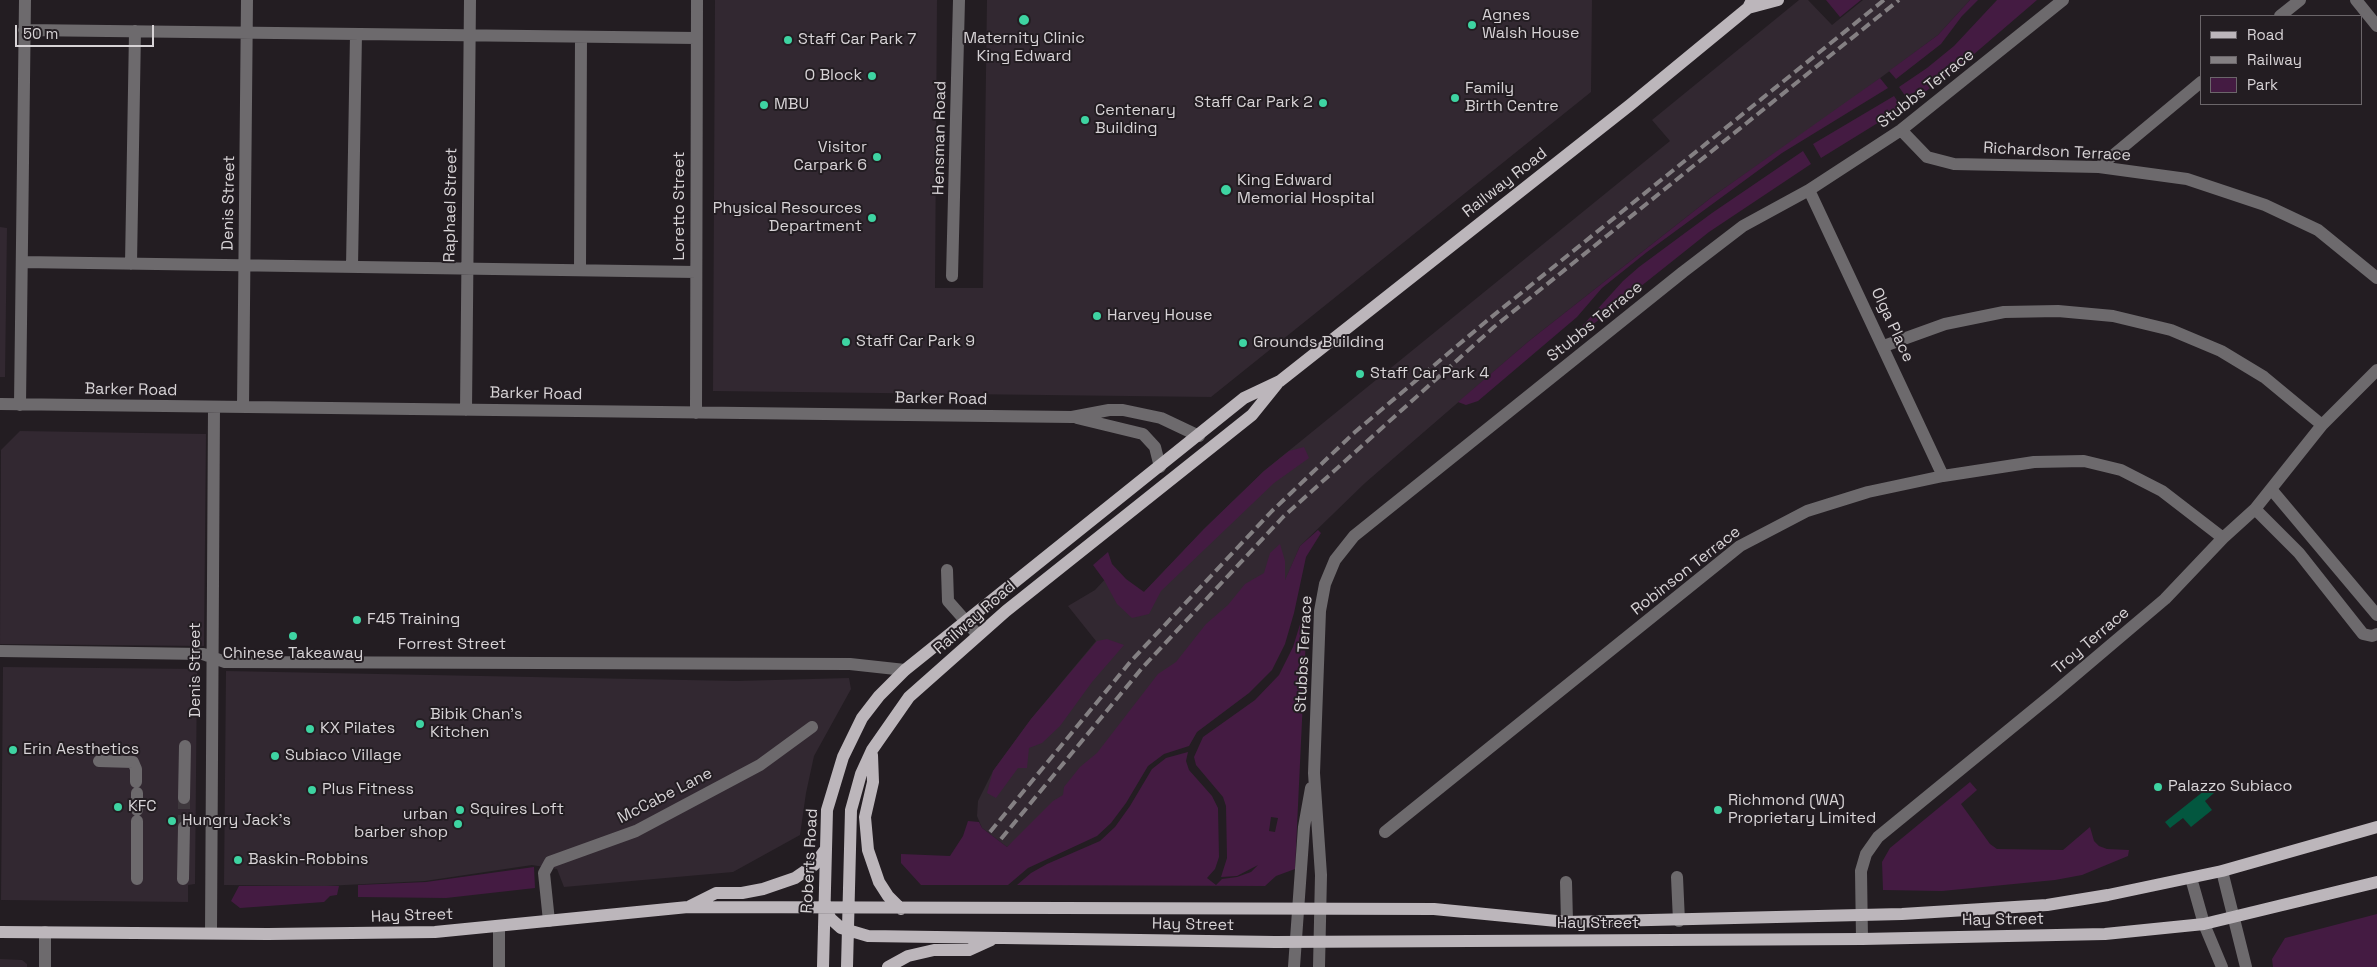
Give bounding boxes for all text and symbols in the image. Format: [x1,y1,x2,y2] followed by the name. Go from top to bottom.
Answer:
[1482,6,1579,44] place label: Agnes Walsh House
[1017,13,1031,27] marker: Maternity Clinic King Edward
[18,15,156,47] scale bar
[2200,15,2362,105] legend
[1466,19,1478,31] marker: Agnes Walsh House
[23,24,58,43] text: 50 m
[2247,25,2284,44] text: Road
[963,29,1085,67] place label: Maternity Clinic King Edward
[798,30,916,50] place label: Staff Car Park 7
[782,34,794,46] marker: Staff Car Park 7
[1874,45,1978,133] street label: Stubbs Terrace
[2247,50,2302,69] text: Railway
[805,66,862,86] place label: O Block
[866,70,878,82] marker: O Block
[2247,75,2278,94] text: Park
[1465,79,1559,117] place label: Family Birth Centre
[929,81,951,195] street label: Hensman Road
[1449,92,1461,104] marker: Family Birth Centre
[1194,93,1313,113] place label: Staff Car Park 2
[774,95,809,115] place label: MBU
[1317,97,1329,109] marker: Staff Car Park 2
[758,99,770,111] marker: MBU
[1095,101,1176,139] place label: Centenary Building
[1079,114,1091,126] marker: Centenary Building
[793,138,867,176] place label: Visitor Carpark 6
[1983,139,2131,165] street label: Richardson Terrace
[1459,144,1551,222] street label: Railway Road
[440,147,462,263] street label: Raphael Street
[670,151,690,261] street label: Loretto Street
[871,151,883,163] marker: Visitor Carpark 6
[219,155,239,251] street label: Denis Street
[1237,171,1375,209] place label: King Edward Memorial Hospital
[1219,183,1233,197] marker: King Edward Memorial Hospital
[713,199,862,237] place label: Physical Resources Department
[866,212,878,224] marker: Physical Resources Department
[1543,278,1647,366] street label: Stubbs Terrace
[1866,285,1918,365] street label: Olga Place
[1107,306,1212,326] place label: Harvey House
[1091,310,1103,322] marker: Harvey House
[856,332,975,352] place label: Staff Car Park 9
[1253,333,1384,353] place label: Grounds Building
[840,336,852,348] marker: Staff Car Park 9
[1237,337,1249,349] marker: Grounds Building
[1370,364,1489,384] place label: Staff Car Park 4
[1354,368,1366,380] marker: Staff Car Park 4
[84,380,178,400] street label: Barker Road
[489,384,583,404] street label: Barker Road
[894,389,988,409] street label: Barker Road
[1628,522,1744,620] street label: Robinson Terrace
[930,577,1020,659] street label: Railway Road
[1291,595,1317,713] street label: Stubbs Terrace
[2049,603,2133,679] street label: Troy Terrace
[367,610,460,630] place label: F45 Training
[351,614,363,626] marker: F45 Training
[186,622,206,718] street label: Denis Street
[287,630,299,642] marker: Chinese Takeaway
[398,635,506,655] street label: Forrest Street
[223,644,363,664] place label: Chinese Takeaway
[430,705,522,743] place label: Bibik Chan's Kitchen
[414,718,426,730] marker: Bibik Chan's Kitchen
[320,719,395,739] place label: KX Pilates
[304,723,316,735] marker: KX Pilates
[23,740,139,760] place label: Erin Aesthetics
[7,744,19,756] marker: Erin Aesthetics
[285,746,402,766] place label: Subiaco Village
[269,750,281,762] marker: Subiaco Village
[614,764,716,828] street label: McCabe Lane
[2168,777,2292,797] place label: Palazzo Subiaco
[322,780,414,800] place label: Plus Fitness
[2152,781,2164,793] marker: Palazzo Subiaco
[306,784,318,796] marker: Plus Fitness
[1728,791,1876,829] place label: Richmond (WA) Proprietary Limited
[128,797,157,817] place label: KFC
[470,800,564,820] place label: Squires Loft
[112,801,124,813] marker: KFC
[454,804,466,816] marker: Squires Loft
[1712,804,1724,816] marker: Richmond (WA) Proprietary Limited
[354,805,448,843] place label: urban barber shop
[798,808,822,914] street label: Roberts Road
[182,811,291,831] place label: Hungry Jack's
[166,815,178,827] marker: Hungry Jack's
[452,818,464,830] marker: urban barber shop
[248,850,369,870] place label: Baskin-Robbins
[232,854,244,866] marker: Baskin-Robbins
[371,905,453,927] street label: Hay Street
[1962,910,2044,930] street label: Hay Street
[1557,914,1639,934] street label: Hay Street
[1152,915,1234,935] street label: Hay Street

